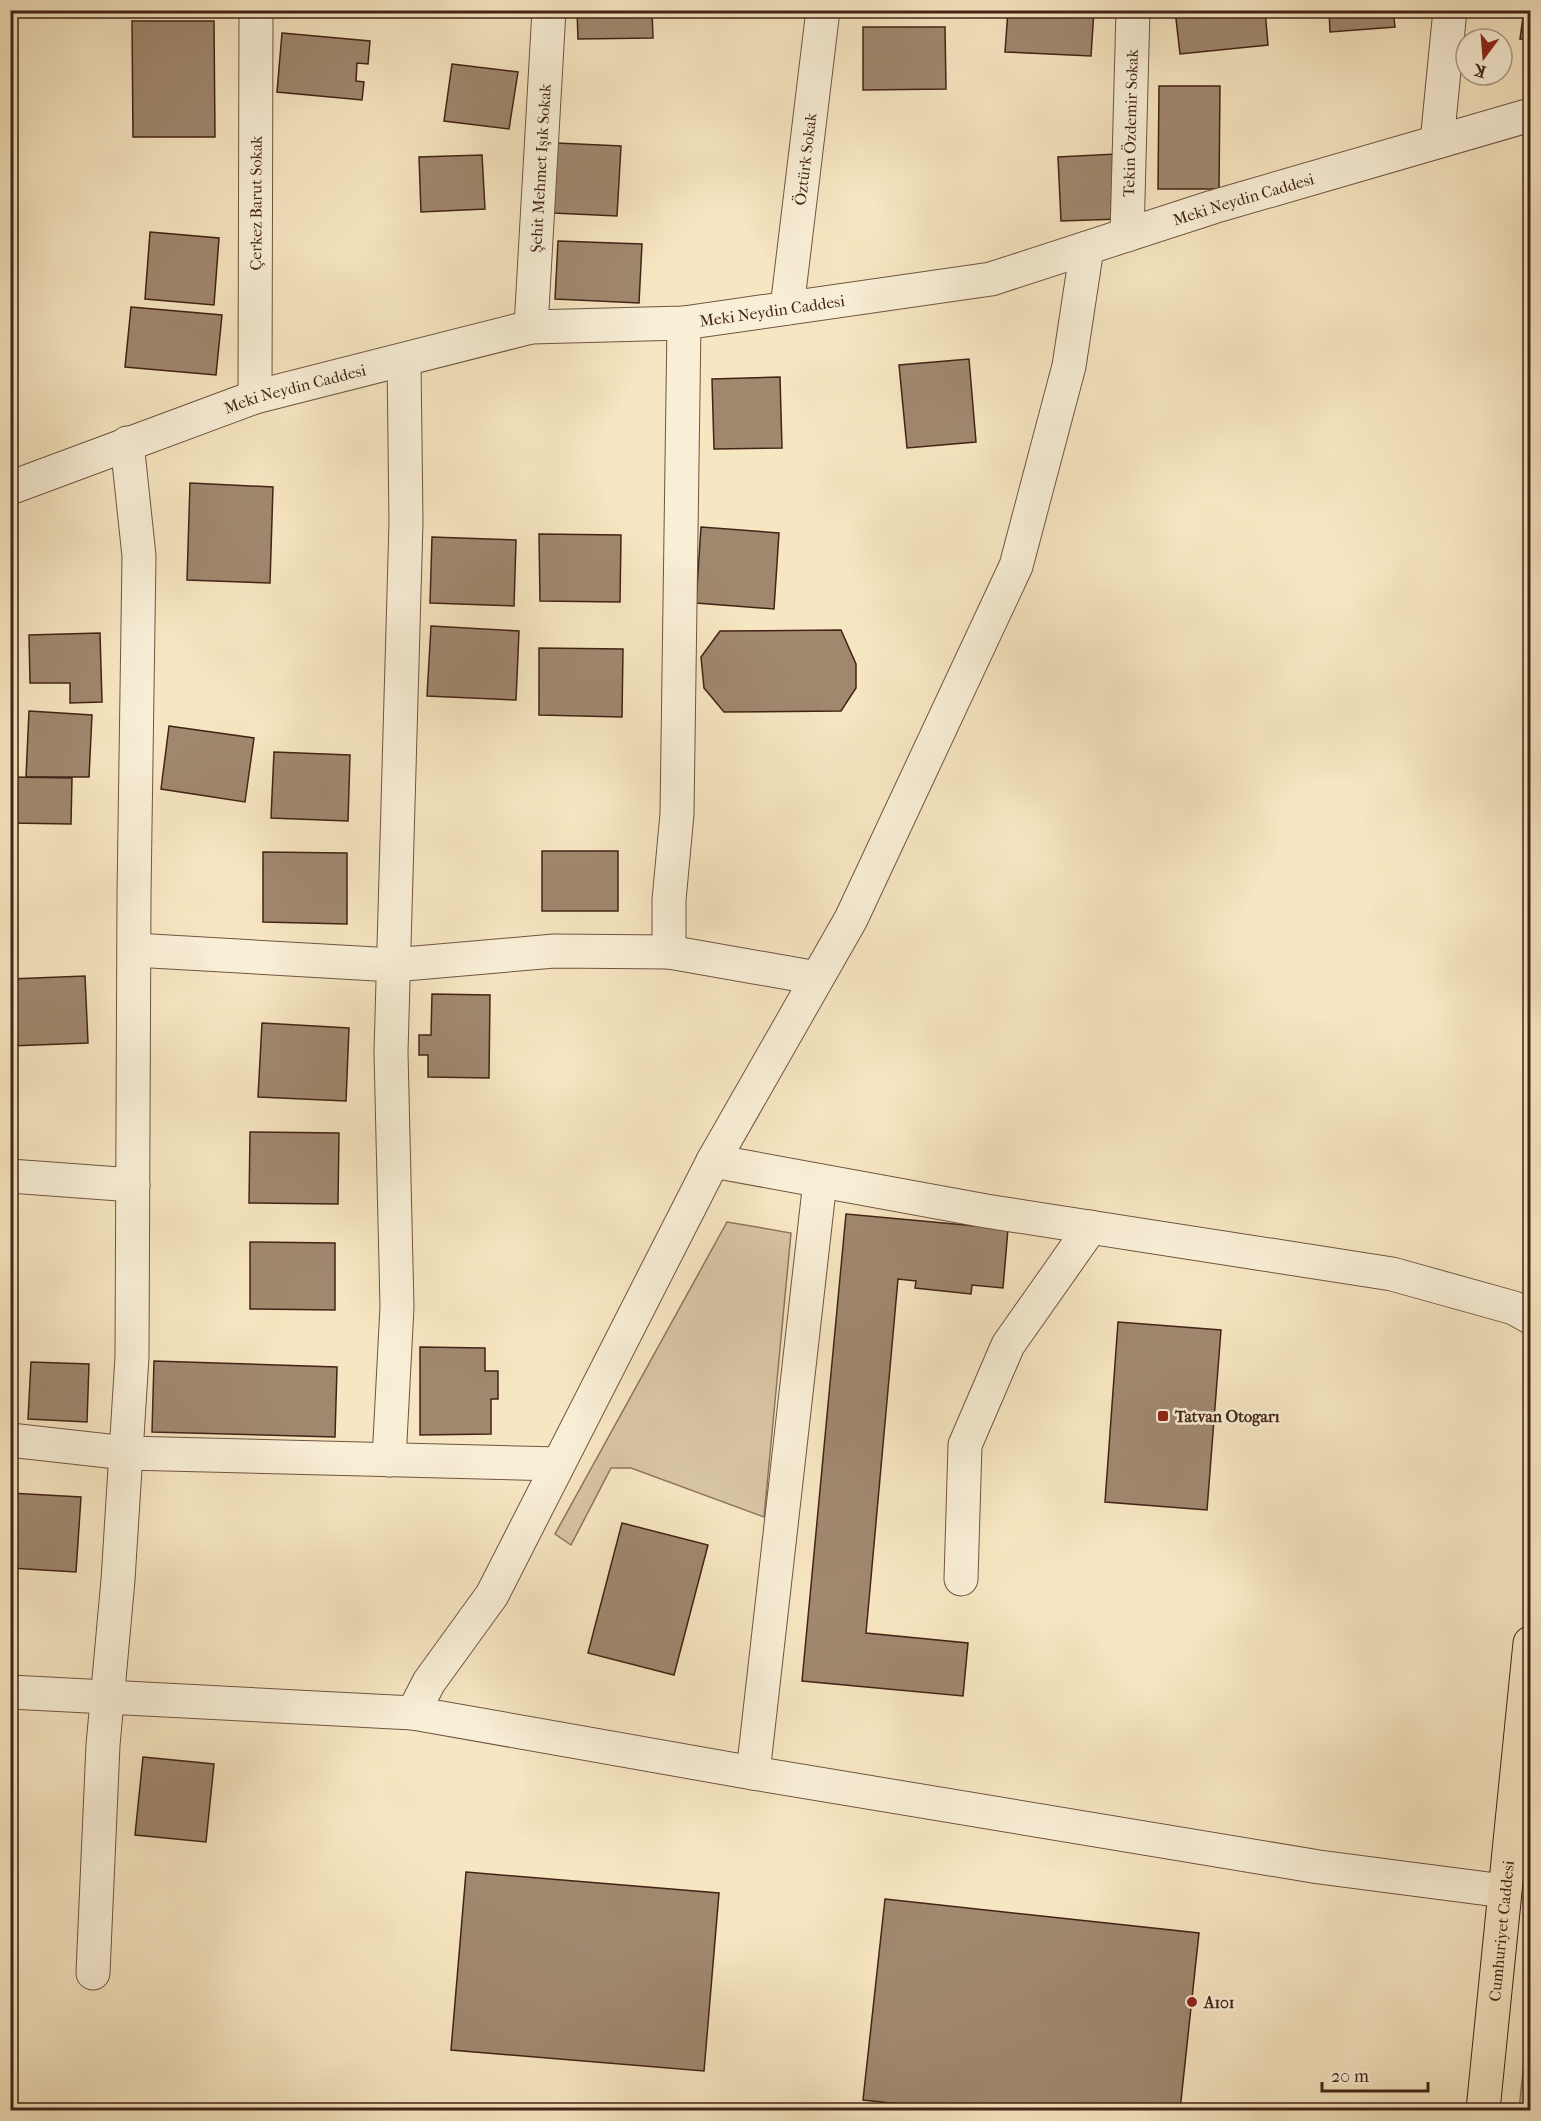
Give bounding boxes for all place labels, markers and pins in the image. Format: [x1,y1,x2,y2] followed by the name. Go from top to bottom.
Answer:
[1174,1407,1280,1427] place label: Tatvan Otogarı
[1156,1409,1170,1423] marker: Tatvan Otogarı
[1203,1993,1235,2012] place label: A101
[1185,1995,1199,2009] marker: A101

